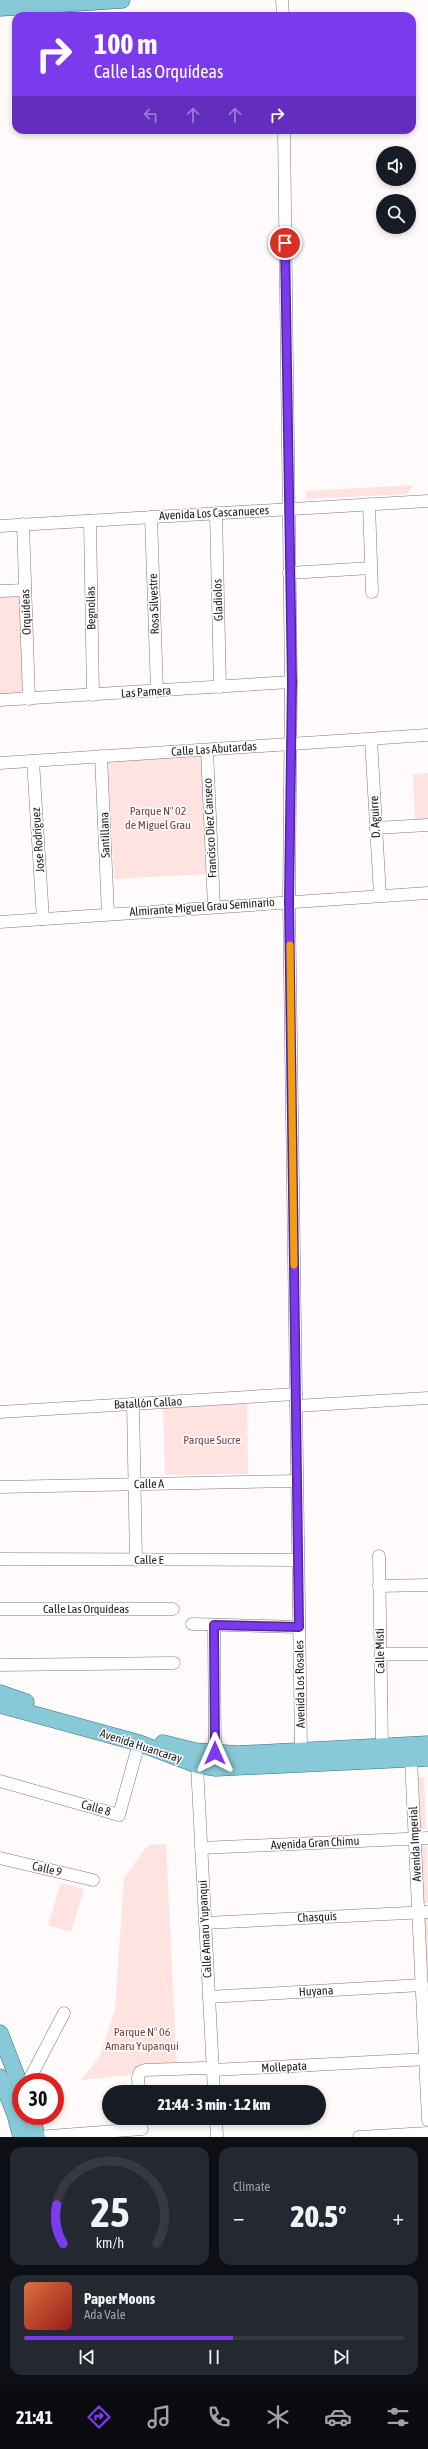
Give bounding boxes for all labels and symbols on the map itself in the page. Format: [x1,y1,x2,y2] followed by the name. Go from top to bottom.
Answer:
[268,226,302,260] pin
[159,503,269,523] street label: Avenida Los Cascanueces
[146,573,162,635] street label: Rosa Silvestre
[210,579,226,621] street label: Gladiolos
[84,586,98,630] street label: Begnolias
[18,589,34,635] street label: Orquideas
[120,683,172,701] street label: Las Pamera
[171,739,257,759] street label: Calle Las Abutardas
[200,777,220,878] street label: Francisco Diez Canseco
[367,795,383,839] street label: D. Aguirre
[125,804,191,832] park label: Parque N° 02 de Miguel Grau
[29,806,47,873] street label: Jose Rodriguez
[97,812,113,858] street label: Santillana
[129,895,275,919] street label: Almirante Miguel Grau Seminario
[114,1394,183,1412] street label: Batallón Callao
[183,1433,241,1447] park label: Parque Sucre
[134,1477,164,1491] street label: Calle A
[134,1553,164,1567] street label: Calle E
[43,1602,129,1616] street label: Calle Las Orquídeas
[373,1628,387,1674] street label: Calle Misti
[292,1640,308,1728] street label: Avenida Los Rosales
[98,1726,184,1766] street label: Avenida Huancaray
[194,1732,236,1774] position arrow
[80,1797,113,1819] street label: Calle 8
[406,1805,424,1882] street label: Avenida Imperial
[270,1834,360,1852] street label: Avenida Gran Chimu
[31,1859,64,1879] street label: Calle 9
[195,1880,215,1978] street label: Calle Amaru Yupanqui
[297,1909,337,1925] street label: Chasquis
[298,1983,334,1999] street label: Huyana
[105,2025,179,2053] park label: Parque N° 06 Amaru Yupanqui
[261,2059,307,2075] street label: Mollepata
[12,2073,64,2125] speed limit sign: 30

